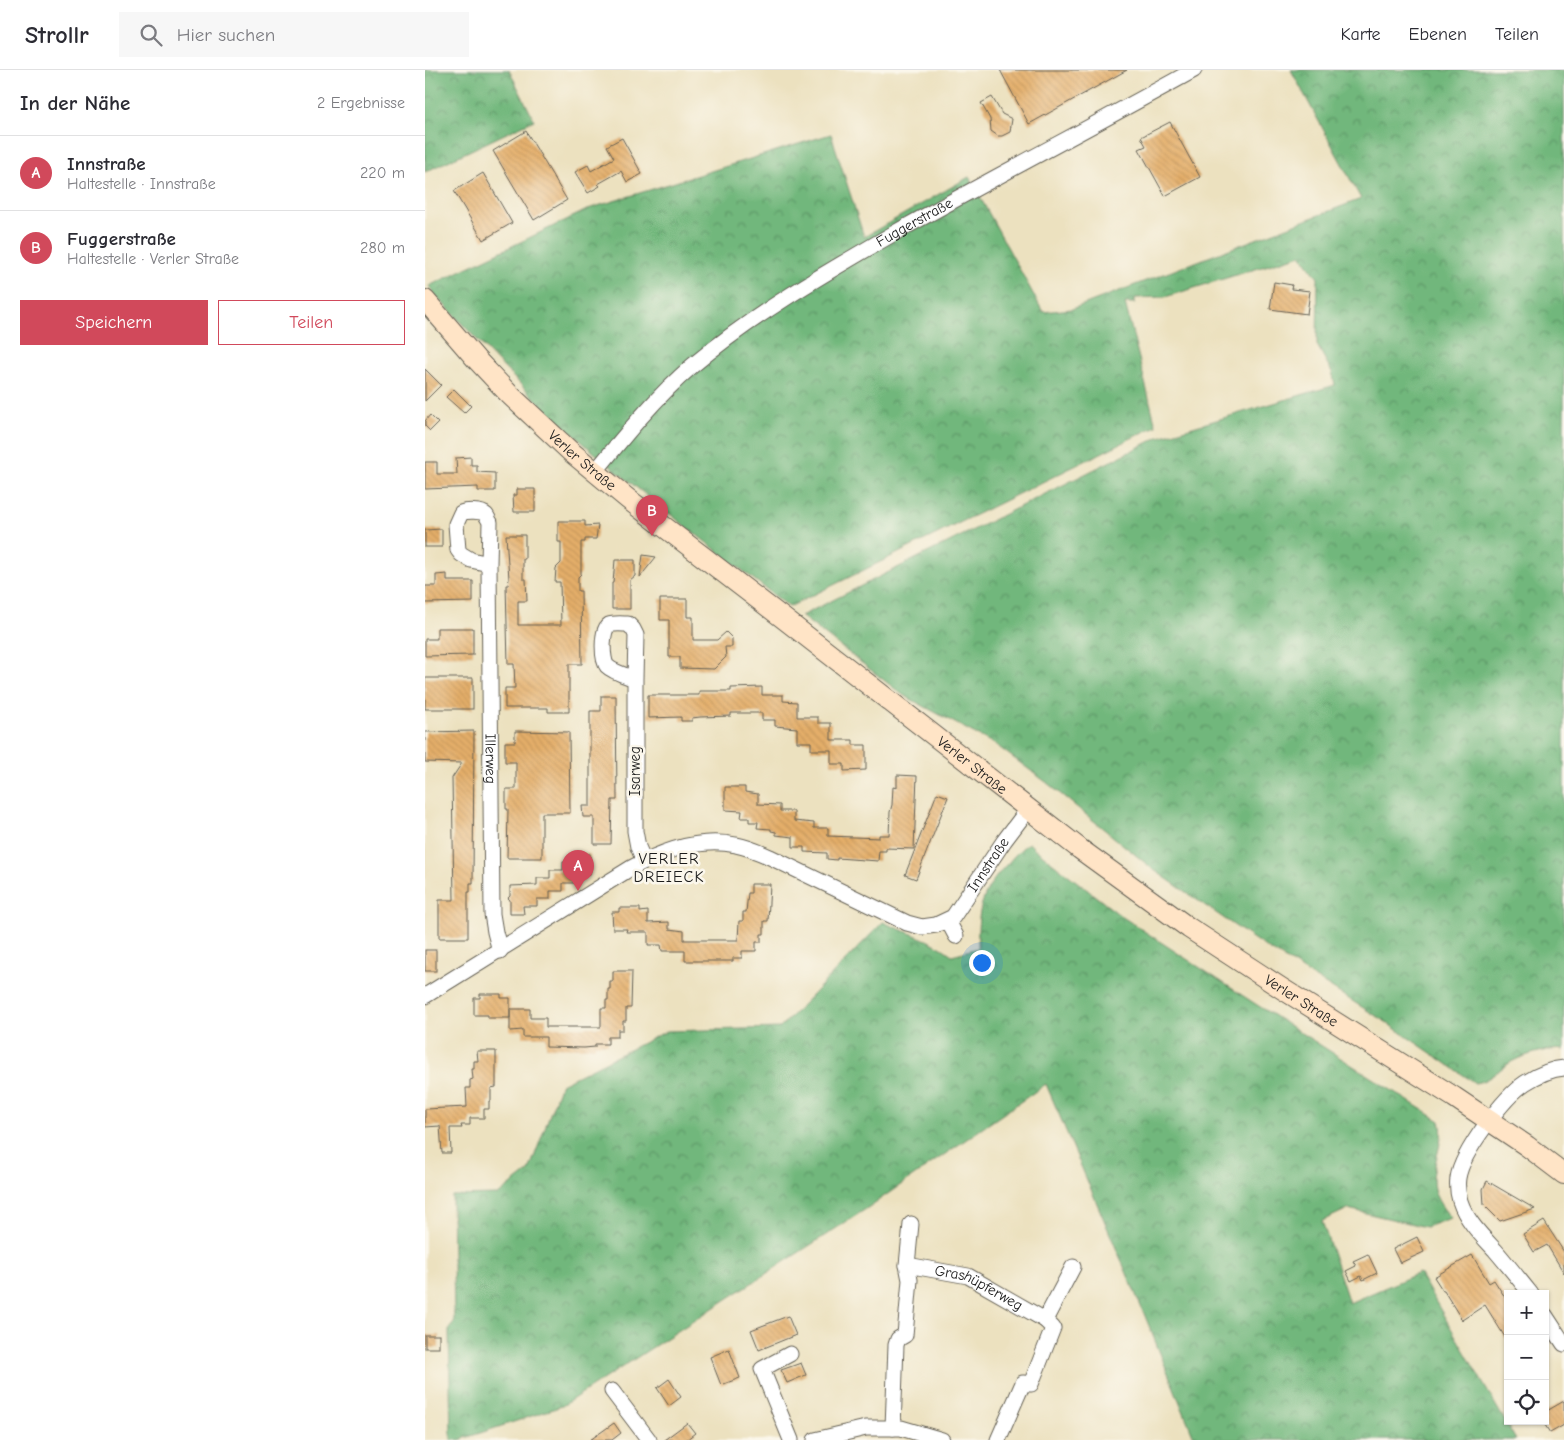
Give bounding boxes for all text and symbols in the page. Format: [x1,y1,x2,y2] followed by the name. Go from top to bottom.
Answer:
[119,12,469,57] search box
[25,21,89,49] text: Strollr
[137,21,165,49] icon: search
[177,24,275,46] text: Hier suchen
[1340,24,1381,45] text: Karte
[1409,24,1467,45] text: Ebenen
[1495,24,1539,45] text: Teilen
[20,91,130,115] text: In der Nähe
[317,94,405,112] text: 2 Ergebnisse
[67,153,146,175] text: Innstraße
[32,164,40,182] text: A
[360,164,405,182] text: 220 m
[67,175,216,193] text: Haltestelle · Innstraße
[873,193,956,251] street label: Fuggerstraße
[67,228,176,250] text: Fuggerstraße
[31,239,41,257] text: B
[360,239,405,257] text: 280 m
[67,250,239,268] text: Haltestelle · Verler Straße
[20,300,208,345] button: Speichern
[218,300,405,345] button: Teilen
[544,426,620,495] street label: Verler Straße
[636,495,668,536] pin: B
[934,732,1011,798] street label: Verler Straße
[481,734,500,784] street label: Illerweg
[626,746,644,796] street label: Isarweg
[963,834,1013,895] street label: Innstraße
[562,850,594,891] pin: A
[634,850,704,886] district label: VERLER DREIECK
[969,950,995,976] your location
[1261,971,1342,1031] street label: Verler Straße
[933,1261,1026,1315] street label: Grashüpferweg
[1504,1290,1549,1425] map controls
[1504,1290,1549,1335] button: +
[1504,1335,1549,1380] button: −
[1504,1380,1549,1425] button: locate

